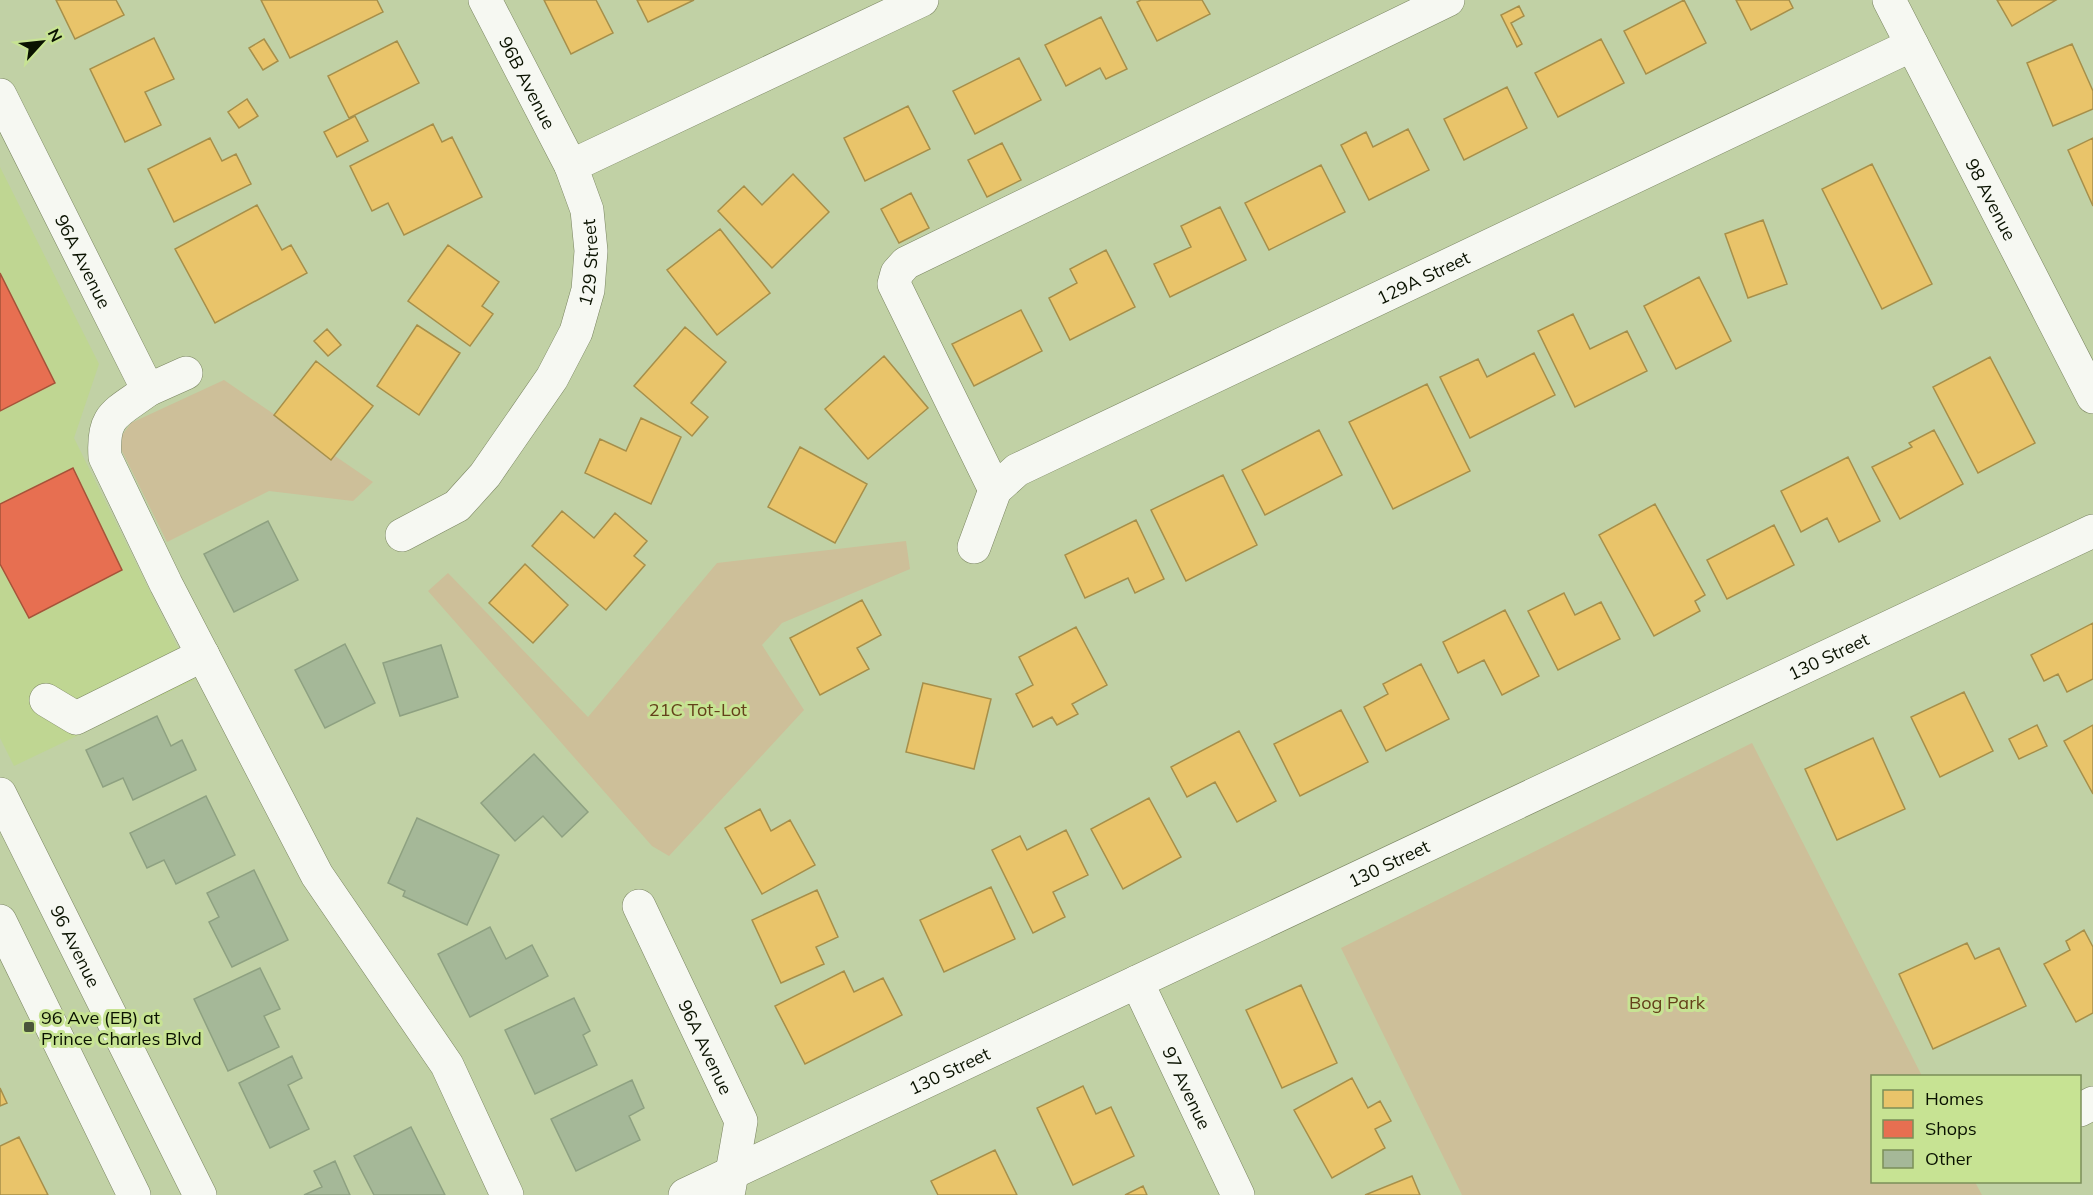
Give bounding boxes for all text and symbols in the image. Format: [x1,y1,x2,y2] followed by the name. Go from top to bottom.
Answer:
[12,12,72,72] north arrow
[44,25,67,45] text: N
[494,32,561,133] street label: 96B Avenue
[1961,154,2022,244] street label: 98 Avenue
[50,210,117,312] street label: 96A Avenue
[573,218,602,308] street label: 129 Street
[1373,245,1473,309] street label: 129A Street
[1784,627,1872,685] street label: 130 Street
[649,698,747,721] park label: 21C Tot-Lot
[1344,834,1433,892] street label: 130 Street
[46,901,106,991] street label: 96 Avenue
[1629,991,1706,1014] park label: Bog Park
[674,996,738,1098] street label: 96A Avenue
[41,1006,202,1050] place label: 96 Ave (EB) at Prince Charles Blvd
[22,1020,36,1034] marker: 96 Ave (EB) at Prince Charles Blvd
[905,1042,993,1099] street label: 130 Street
[1158,1043,1217,1133] street label: 97 Avenue
[1871,1075,2081,1183] legend
[1925,1087,1984,1110] text: Homes
[1925,1117,1977,1140] text: Shops
[1925,1147,1973,1170] text: Other

